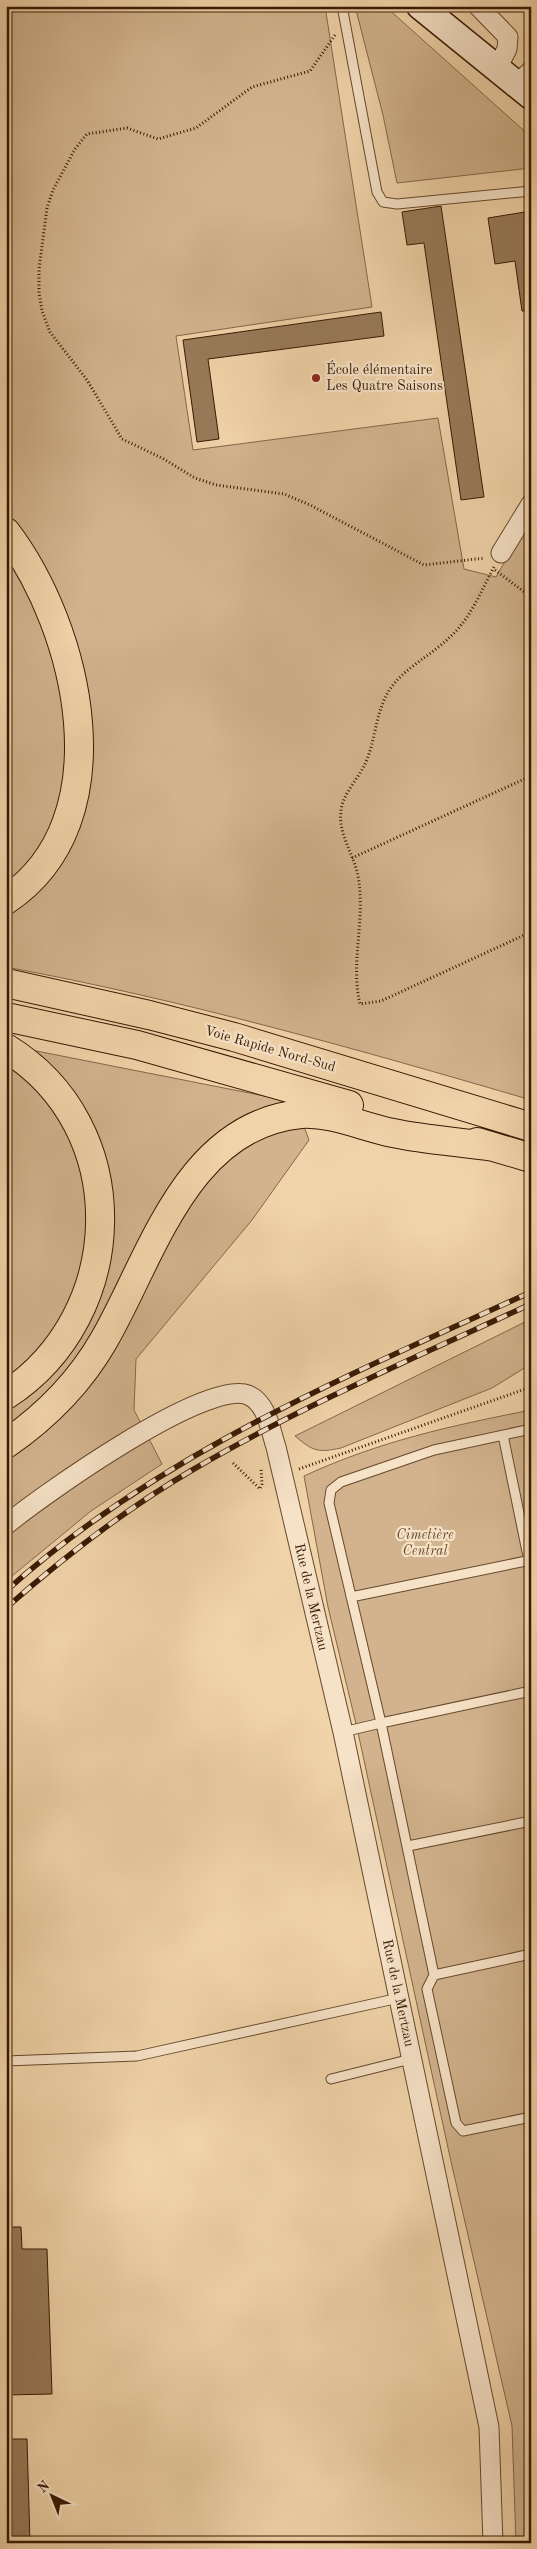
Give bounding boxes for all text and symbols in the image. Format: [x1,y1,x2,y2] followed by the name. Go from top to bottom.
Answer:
[326,360,443,393] place label: École élémentaire Les Quatre Saisons
[310,372,322,384] marker: École élémentaire Les Quatre Saisons
[203,1024,337,1074] street label: Voie Rapide Nord-Sud
[396,1528,454,1558] park label: Cimetière Central
[292,1542,330,1652] street label: Rue de la Mertzau
[380,1938,416,2049] street label: Rue de la Mertzau
[28,2472,78,2522] north arrow
[35,2478,53,2496] text: N

